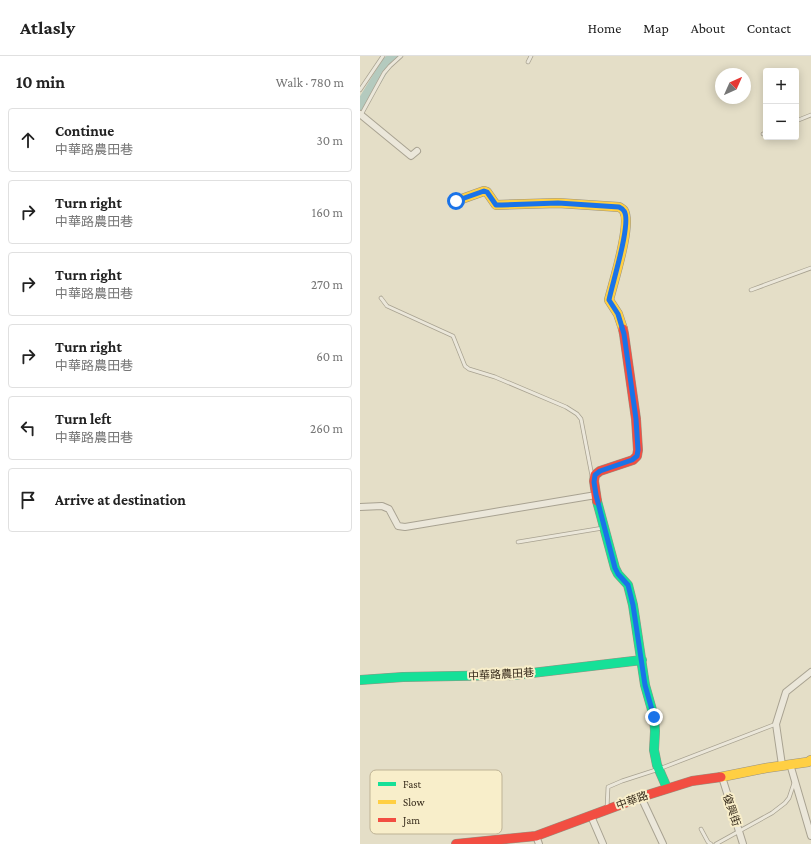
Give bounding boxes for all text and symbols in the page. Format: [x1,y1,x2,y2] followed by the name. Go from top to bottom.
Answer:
[20,17,75,38] text: Atlasly
[588,20,621,36] text: Home
[643,20,669,36] text: Map
[691,20,725,36] text: About
[747,20,791,36] text: Contact
[715,68,751,104] north arrow
[763,68,799,140] map controls
[763,68,799,104] button: +
[16,73,65,92] text: 10 min
[276,75,344,90] text: Walk · 780 m
[763,104,799,140] button: −
[55,123,114,139] text: Continue
[17,129,39,151] icon: ahead
[317,133,343,148] text: 30 m
[55,142,133,157] text: 中華路農田巷
[447,192,465,210] route start
[55,195,122,211] text: Turn right
[17,201,39,223] icon: right
[312,205,343,220] text: 160 m
[55,214,133,229] text: 中華路農田巷
[55,267,122,283] text: Turn right
[17,273,39,295] icon: right
[311,277,343,292] text: 270 m
[55,286,133,301] text: 中華路農田巷
[55,339,122,355] text: Turn right
[17,345,39,367] icon: right
[316,349,343,364] text: 60 m
[55,358,133,373] text: 中華路農田巷
[55,411,111,427] text: Turn left
[17,417,39,439] icon: left
[310,421,343,436] text: 260 m
[55,430,133,445] text: 中華路農田巷
[17,489,39,511] icon: arrive
[55,492,186,508] text: Arrive at destination
[468,666,534,682] street label: 中華路農田巷
[645,708,663,726] route end
[370,770,502,834] legend
[403,778,422,790] text: Fast
[614,789,650,811] street label: 中華路
[721,792,743,828] street label: 復興街
[403,796,425,808] text: Slow
[402,814,420,827] text: Jam

